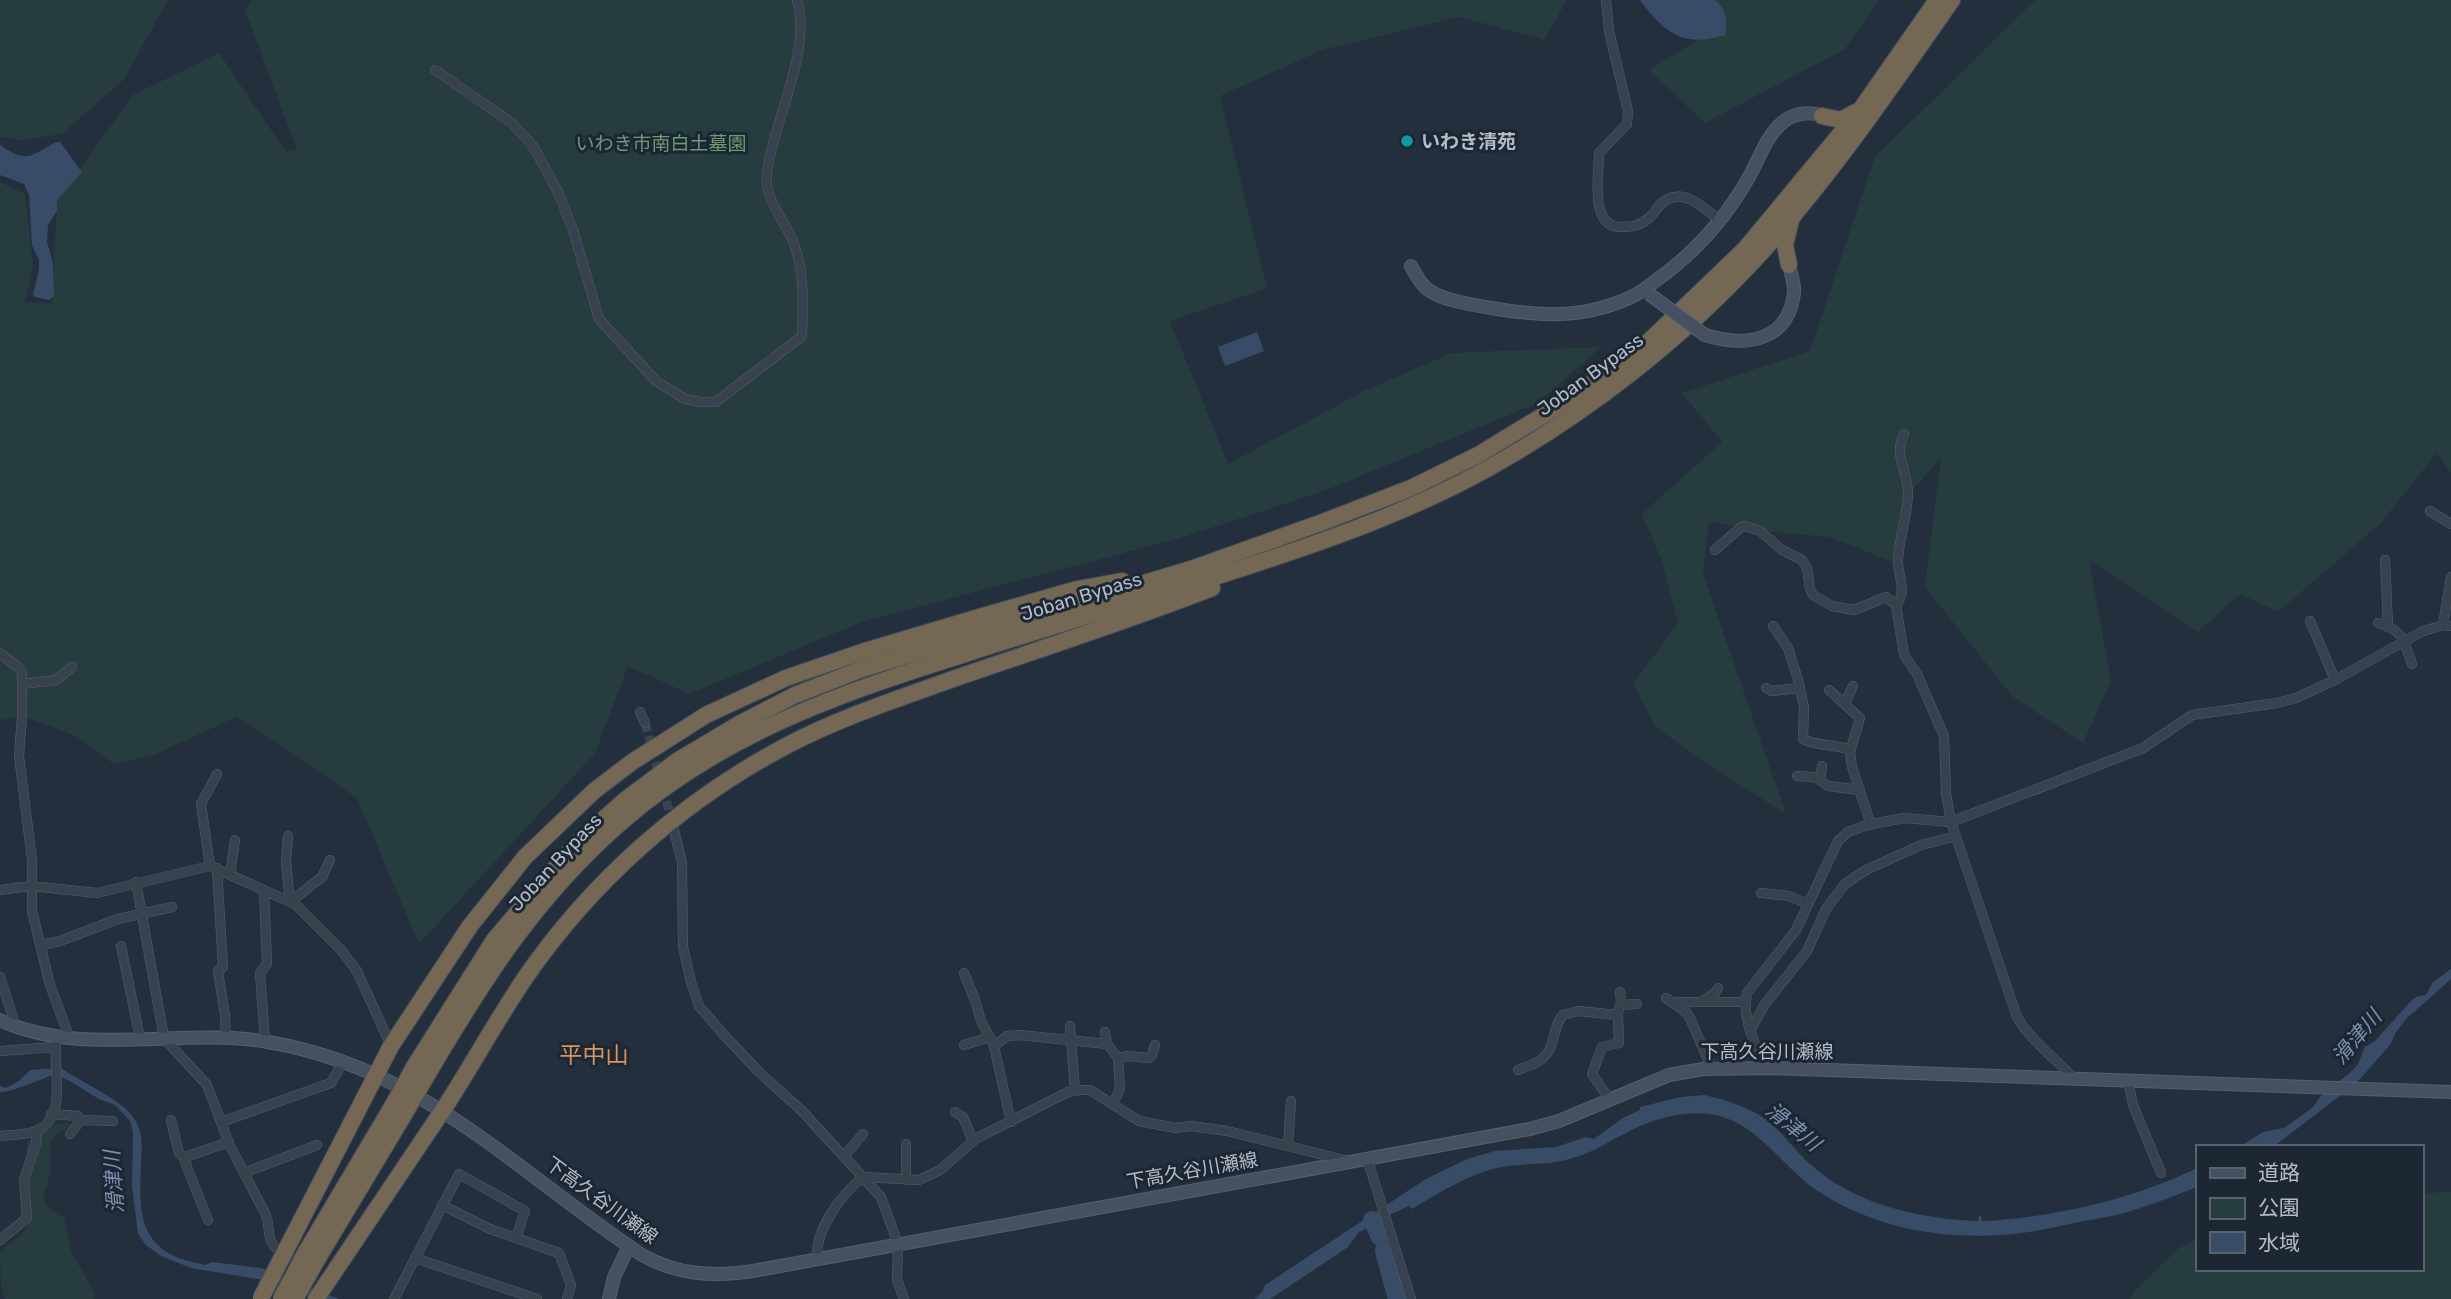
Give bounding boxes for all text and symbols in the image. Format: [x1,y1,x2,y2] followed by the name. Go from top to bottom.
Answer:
[1421,130,1516,153] place label: いわき清苑
[575,132,747,155] park label: いわき市南白土墓園
[1399,133,1415,149] marker: いわき清苑
[1533,328,1648,421] street label: Joban Bypass
[1018,567,1144,626] street label: Joban Bypass
[504,809,607,916] street label: Joban Bypass
[2327,1003,2388,1069] water label: 滑津川
[1700,1040,1834,1063] street label: 下高久谷川瀬線
[560,1041,629,1069] district label: 平中山
[1761,1097,1827,1157] water label: 滑津川
[2196,1145,2423,1271] legend
[99,1148,128,1214] water label: 滑津川
[1125,1148,1260,1193] street label: 下高久谷川瀬線
[541,1152,662,1249] street label: 下高久谷川瀬線
[2258,1160,2300,1185] text: 道路
[2258,1195,2300,1220] text: 公園
[2258,1230,2300,1255] text: 水域

